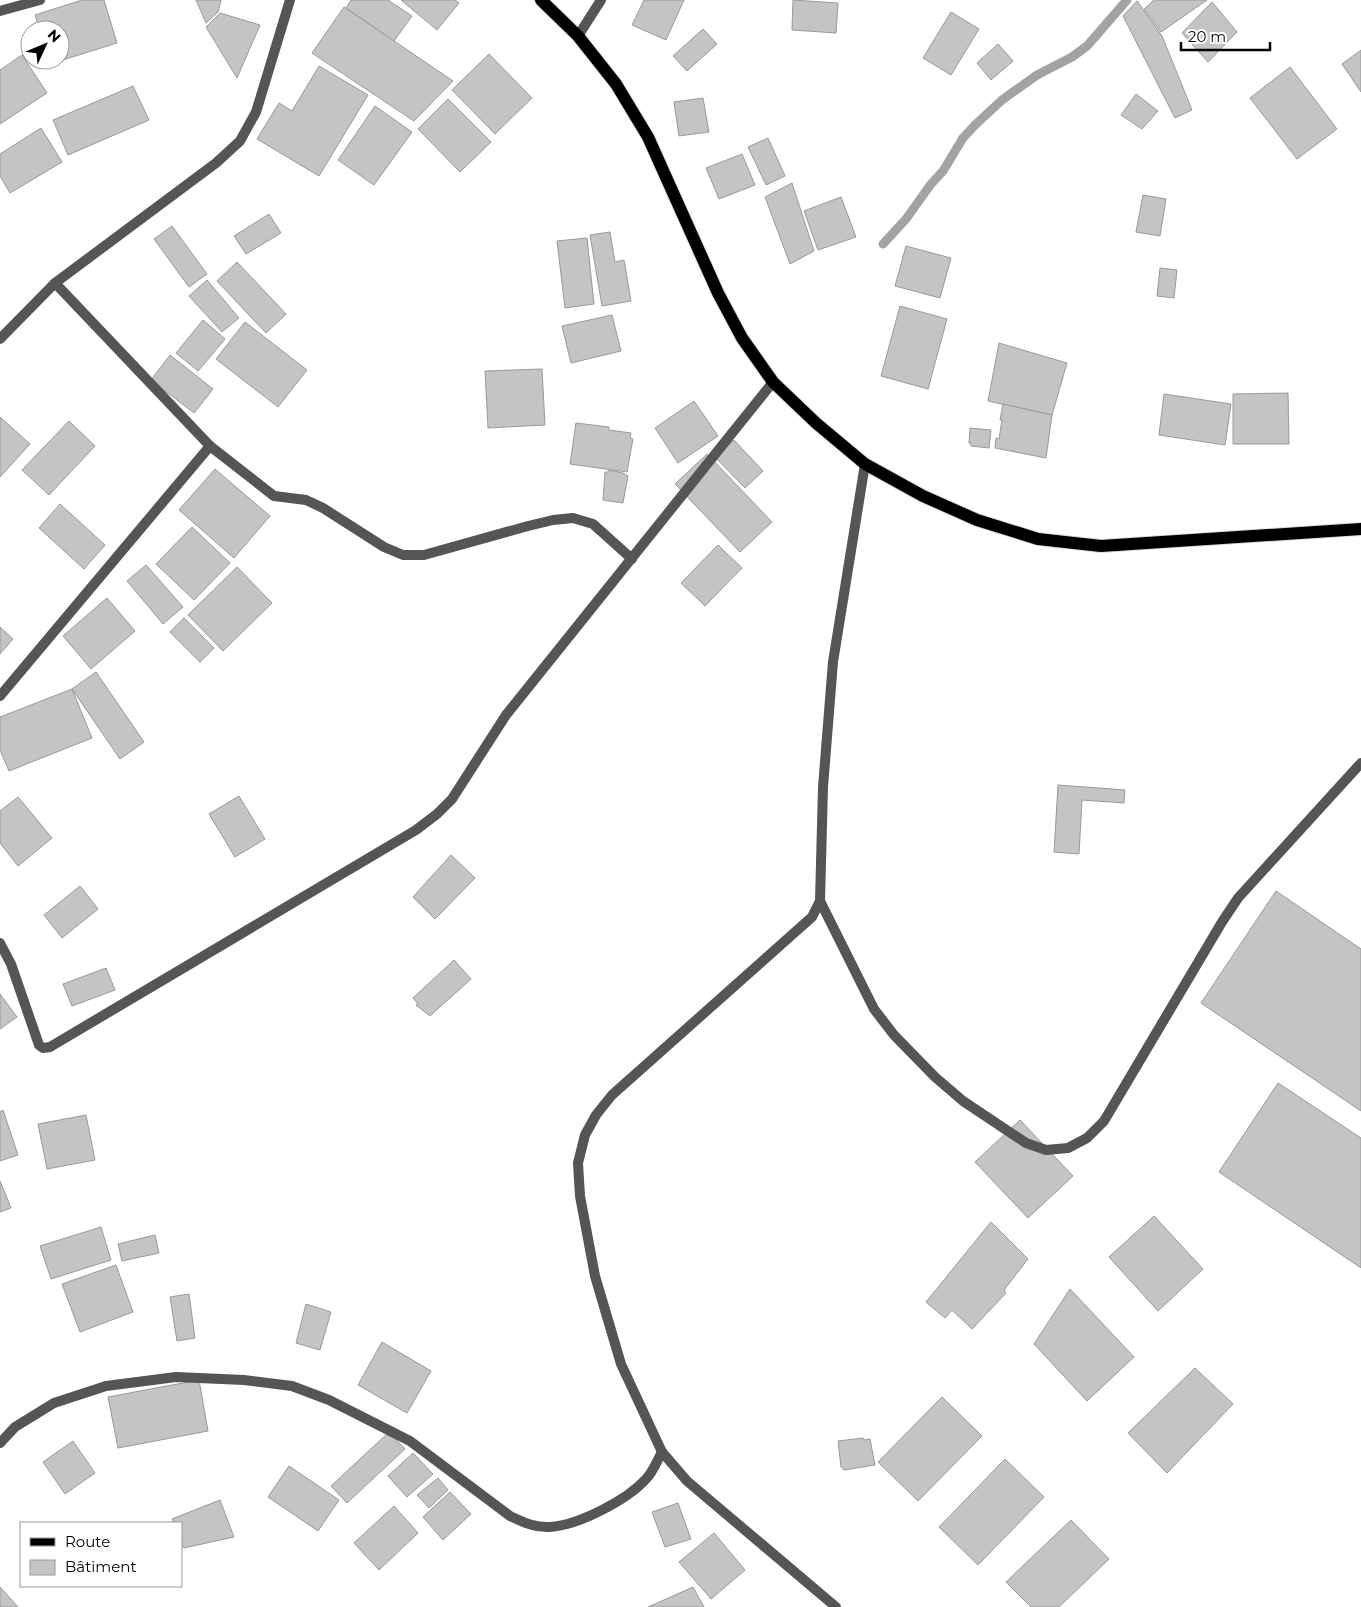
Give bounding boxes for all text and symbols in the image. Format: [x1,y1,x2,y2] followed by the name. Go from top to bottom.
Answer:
[20,20,70,70] north arrow
[1181,20,1270,52] scale bar
[44,26,65,46] text: N
[1188,27,1226,46] text: 20 m
[20,1522,182,1587] legend
[65,1532,110,1551] text: Route
[65,1557,137,1576] text: Bâtiment

